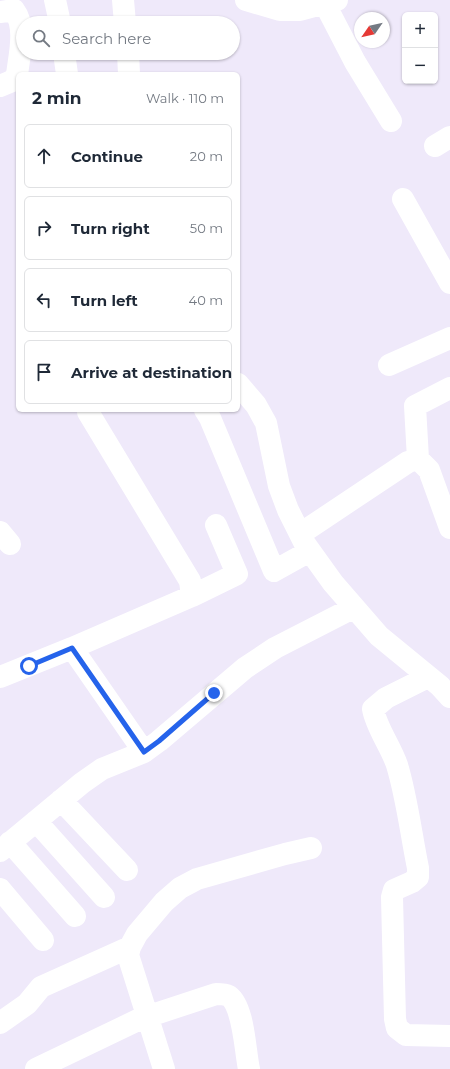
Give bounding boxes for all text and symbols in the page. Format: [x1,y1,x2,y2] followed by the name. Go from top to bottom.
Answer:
[354,12,390,48] north arrow
[402,12,438,84] map controls
[402,12,438,48] button: +
[16,16,240,60] search box
[30,27,52,49] icon: search
[62,29,151,48] text: Search here
[402,48,438,84] button: −
[32,88,82,108] text: 2 min
[146,90,224,106] text: Walk · 110 m
[33,145,55,167] icon: ahead
[71,147,143,166] text: Continue
[190,148,223,164] text: 20 m
[33,217,55,239] icon: right
[71,219,150,238] text: Turn right
[190,220,223,236] text: 50 m
[33,289,55,311] icon: left
[71,291,138,310] text: Turn left
[189,292,223,308] text: 40 m
[33,361,55,383] icon: arrive
[71,363,232,382] text: Arrive at destination
[20,657,38,675] route start
[205,684,223,702] route end

